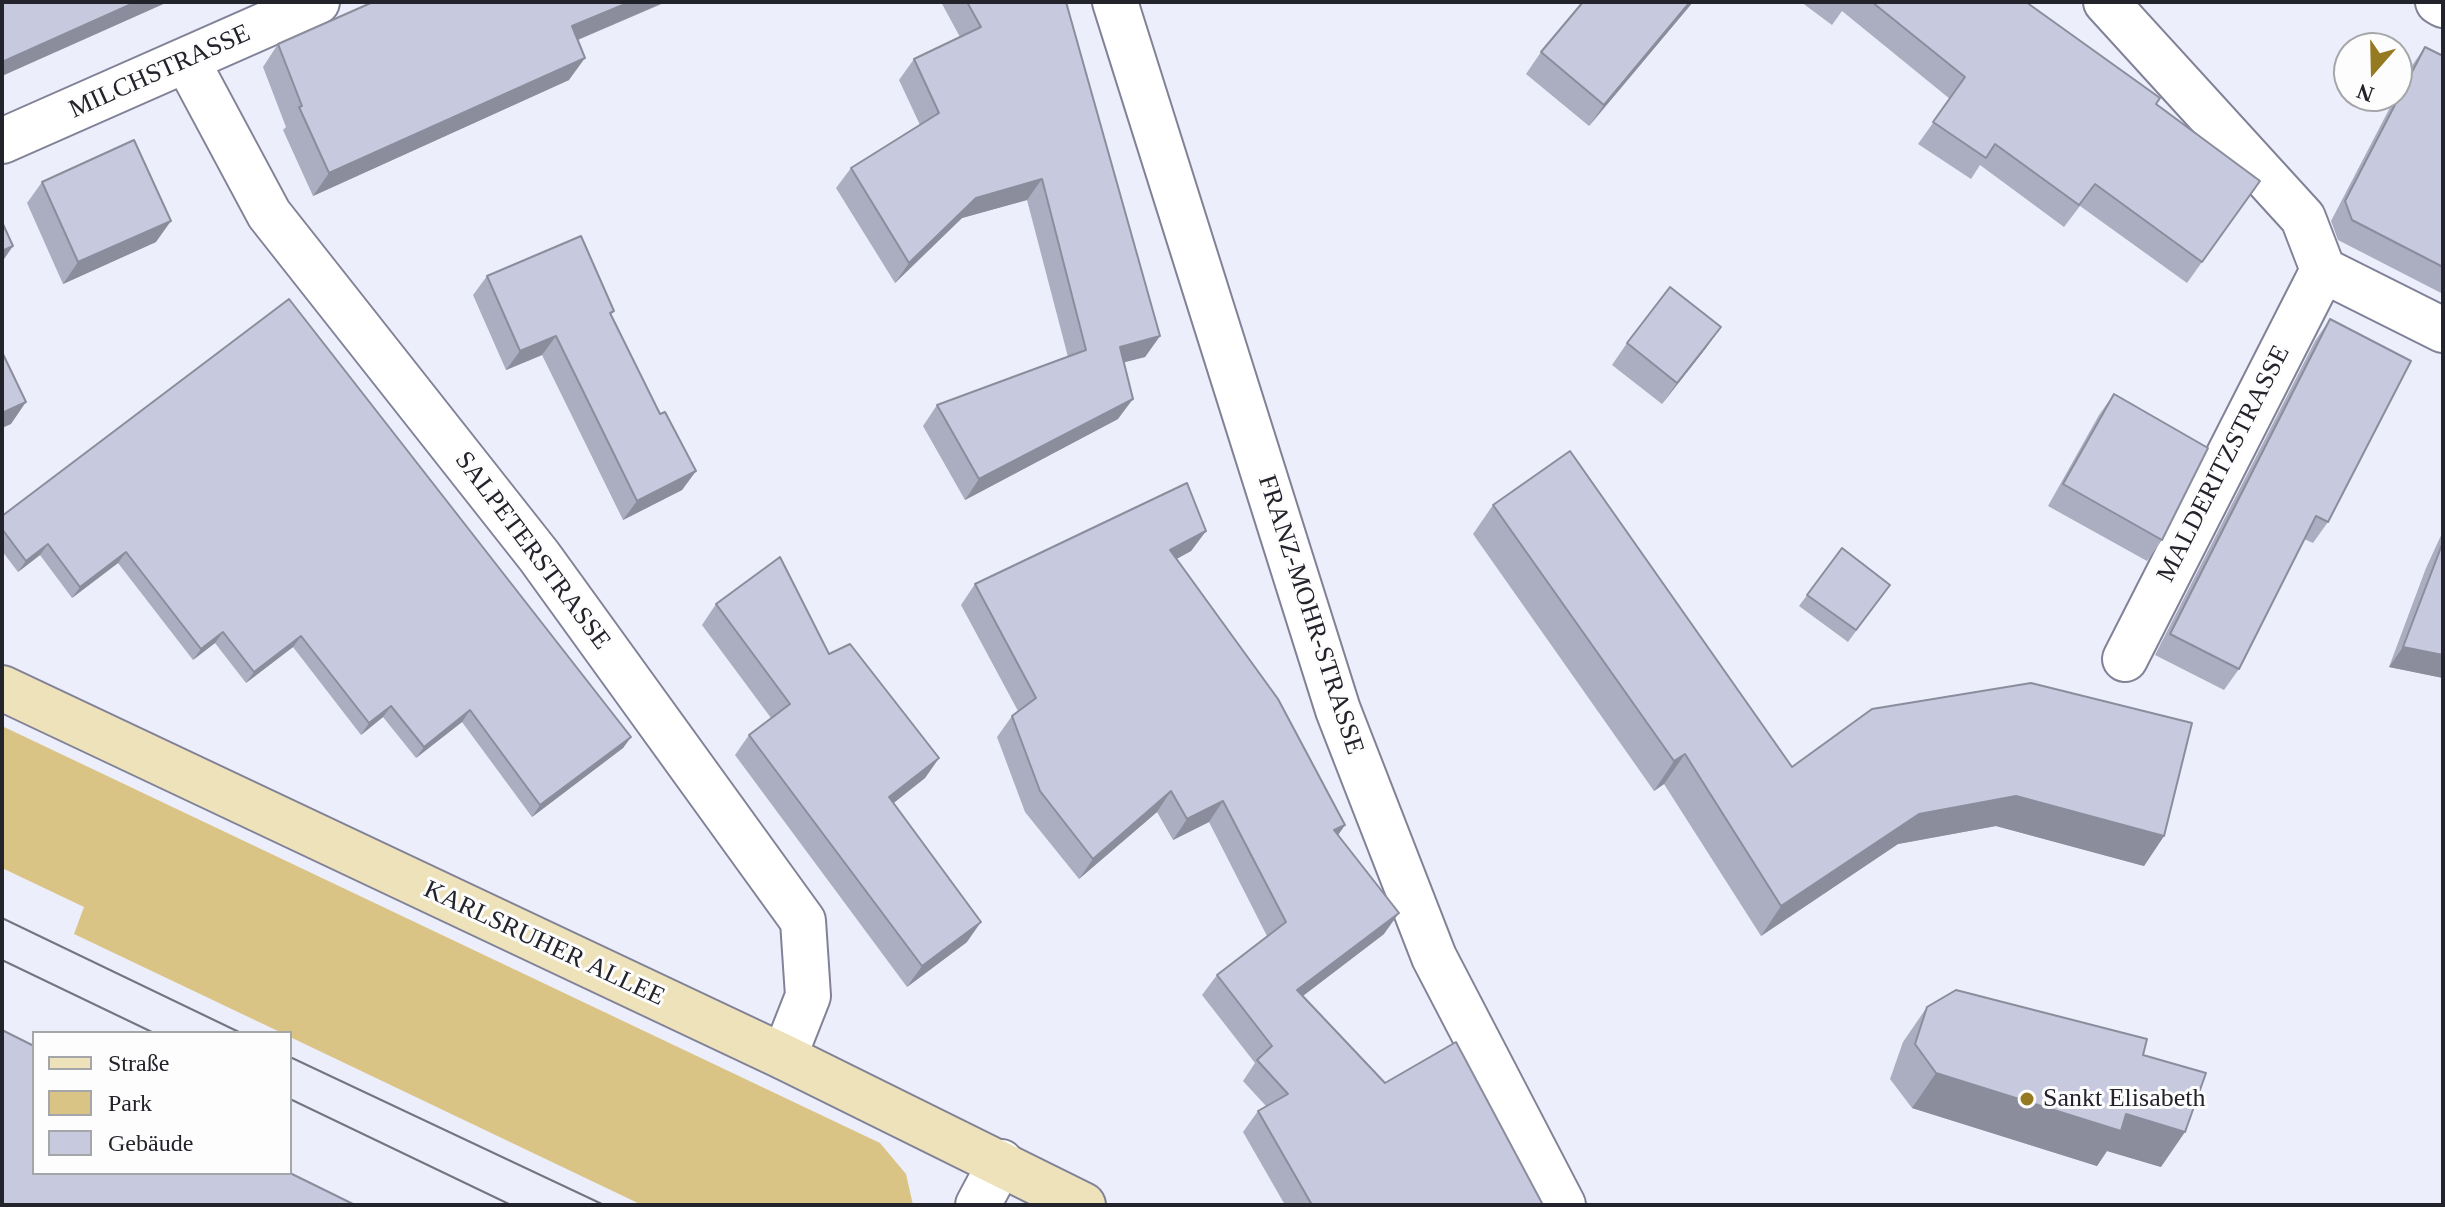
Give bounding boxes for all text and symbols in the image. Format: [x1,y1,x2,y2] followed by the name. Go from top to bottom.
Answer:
[65,18,255,126] street label: MILCHSTRASSE
[2333,32,2413,112] north arrow
[2354,79,2377,108] text: N
[2151,340,2297,588] street label: MALDERITZSTRASSE
[447,446,617,656] street label: SALPETERSTRASSE
[1250,471,1370,759] street label: FRANZ-MOHR-STRASSE
[419,874,669,1014] street label: KARLSRUHER ALLEE
[32,1031,292,1175] legend
[108,1050,169,1076] text: Straße
[2043,1083,2205,1115] place label: Sankt Elisabeth
[108,1090,152,1116] text: Park
[2018,1090,2036,1108] marker: Sankt Elisabeth
[108,1130,193,1156] text: Gebäude

